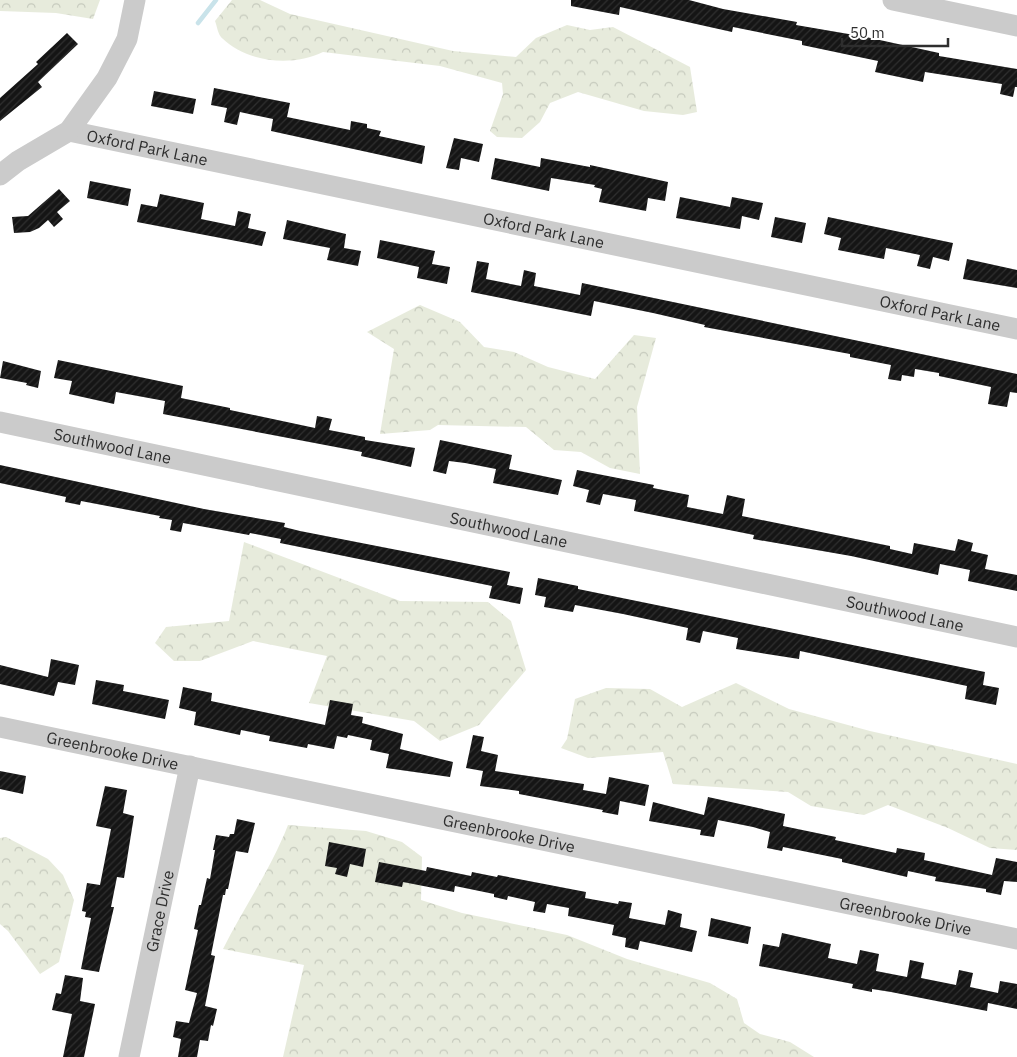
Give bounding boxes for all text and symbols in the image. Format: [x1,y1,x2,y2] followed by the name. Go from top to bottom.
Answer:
[842,15,948,47] scale bar
[850,23,885,42] text: 50 m
[85,125,210,170] street label: Oxford Park Lane
[481,208,606,253] street label: Oxford Park Lane
[878,291,1003,335] street label: Oxford Park Lane
[52,424,173,468] street label: Southwood Lane
[448,507,570,552] street label: Southwood Lane
[844,591,966,636] street label: Southwood Lane
[45,727,181,774] street label: Greenbrooke Drive
[441,810,577,857] street label: Greenbrooke Drive
[141,868,178,954] street label: Grace Drive
[838,892,974,939] street label: Greenbrooke Drive

